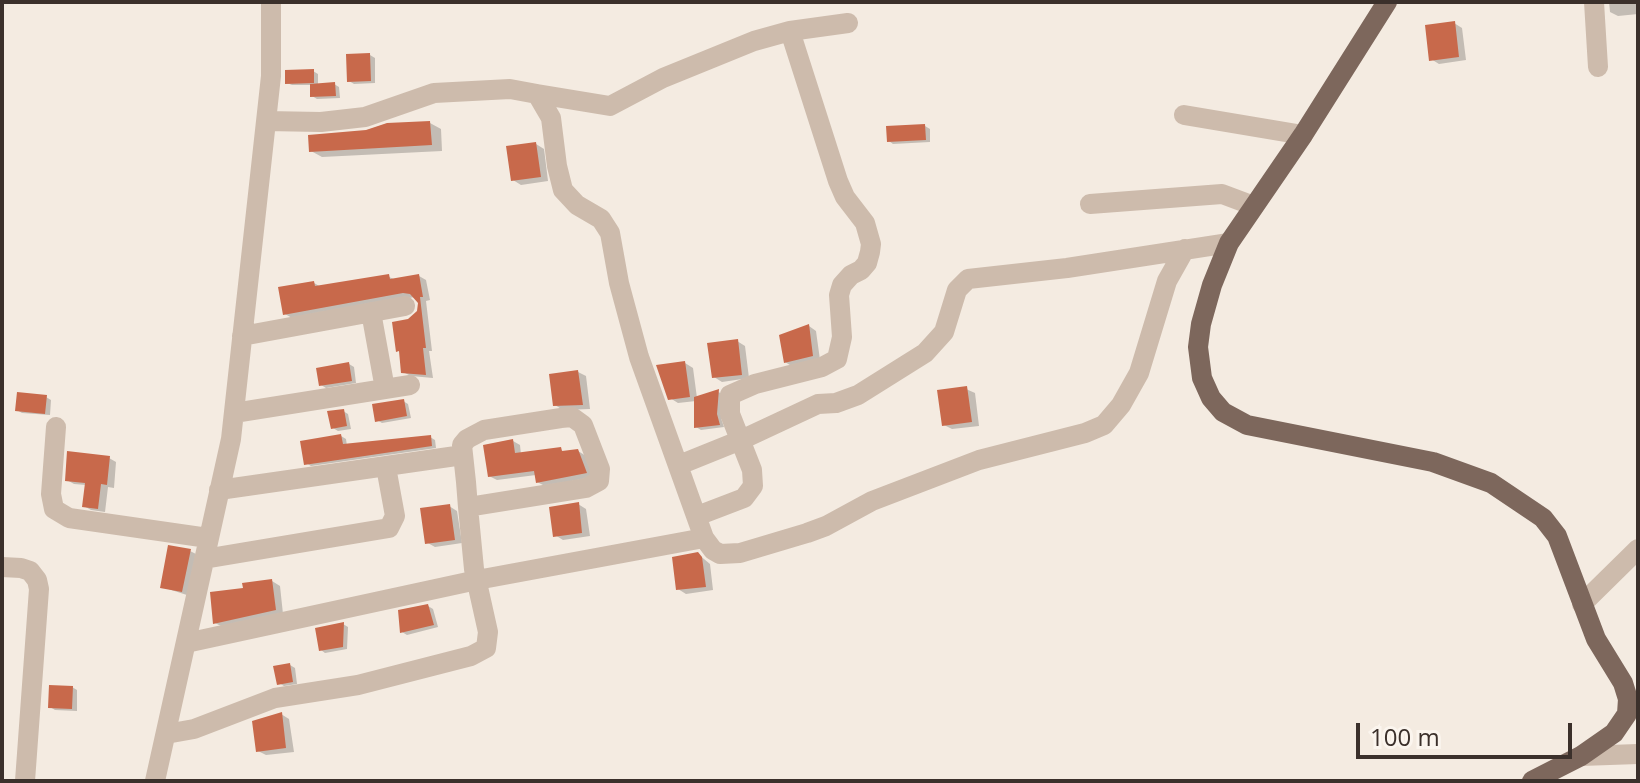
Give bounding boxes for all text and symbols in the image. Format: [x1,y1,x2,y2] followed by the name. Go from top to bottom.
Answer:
[1360,707,1576,757] scale bar
[1370,720,1440,753] text: 100 m

